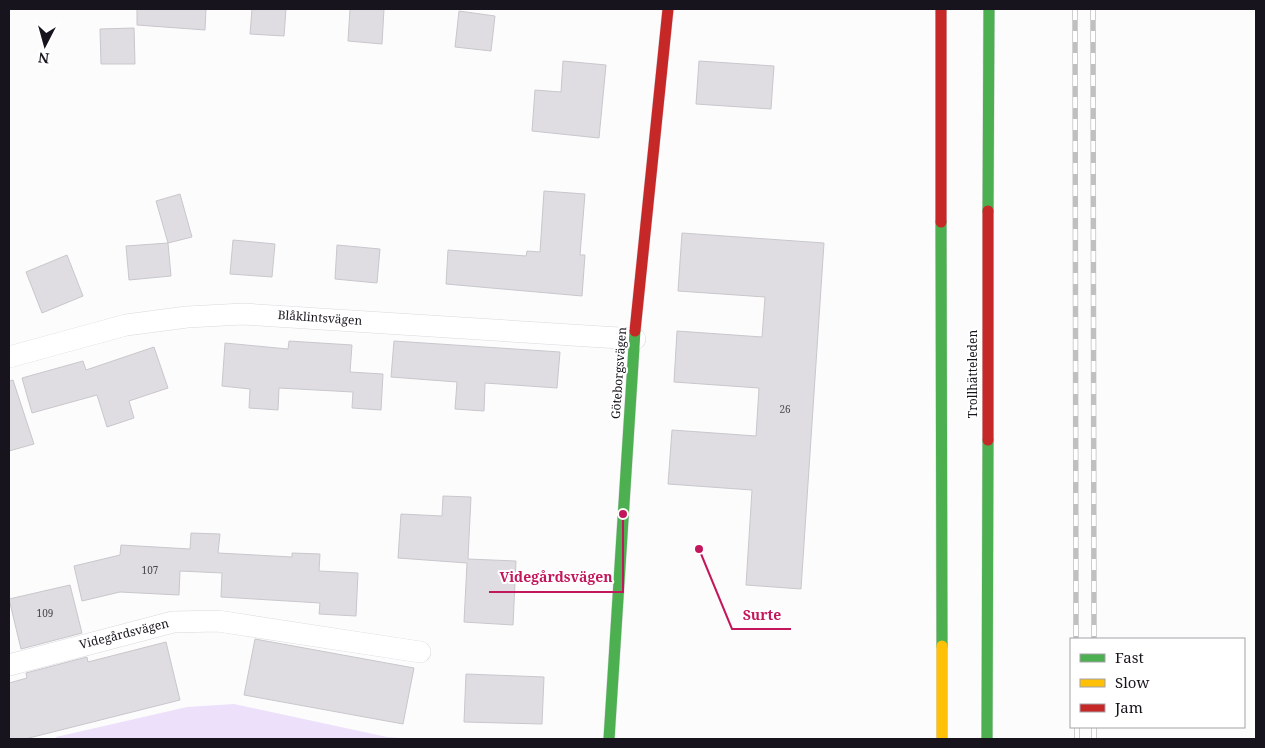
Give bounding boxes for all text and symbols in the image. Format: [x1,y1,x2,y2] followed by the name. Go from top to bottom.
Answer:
[20,20,70,70] north arrow
[37,48,50,68] text: N
[277,306,363,329] street label: Blåklintsvägen
[607,326,630,420] street label: Göteborgsvägen
[964,330,981,418] street label: Trollhätteleden
[779,402,791,416] house number: 26
[142,563,159,577] house number: 107
[489,563,623,592] callout: Videgårdsvägen
[499,567,613,586] text: Videgårdsvägen
[732,600,791,629] callout: Surte
[743,605,781,624] text: Surte
[37,606,53,620] house number: 109
[77,614,171,653] street label: Videgårdsvägen
[1070,638,1245,728] legend
[1115,647,1144,667] text: Fast
[1115,672,1149,692] text: Slow
[1114,697,1143,717] text: Jam

